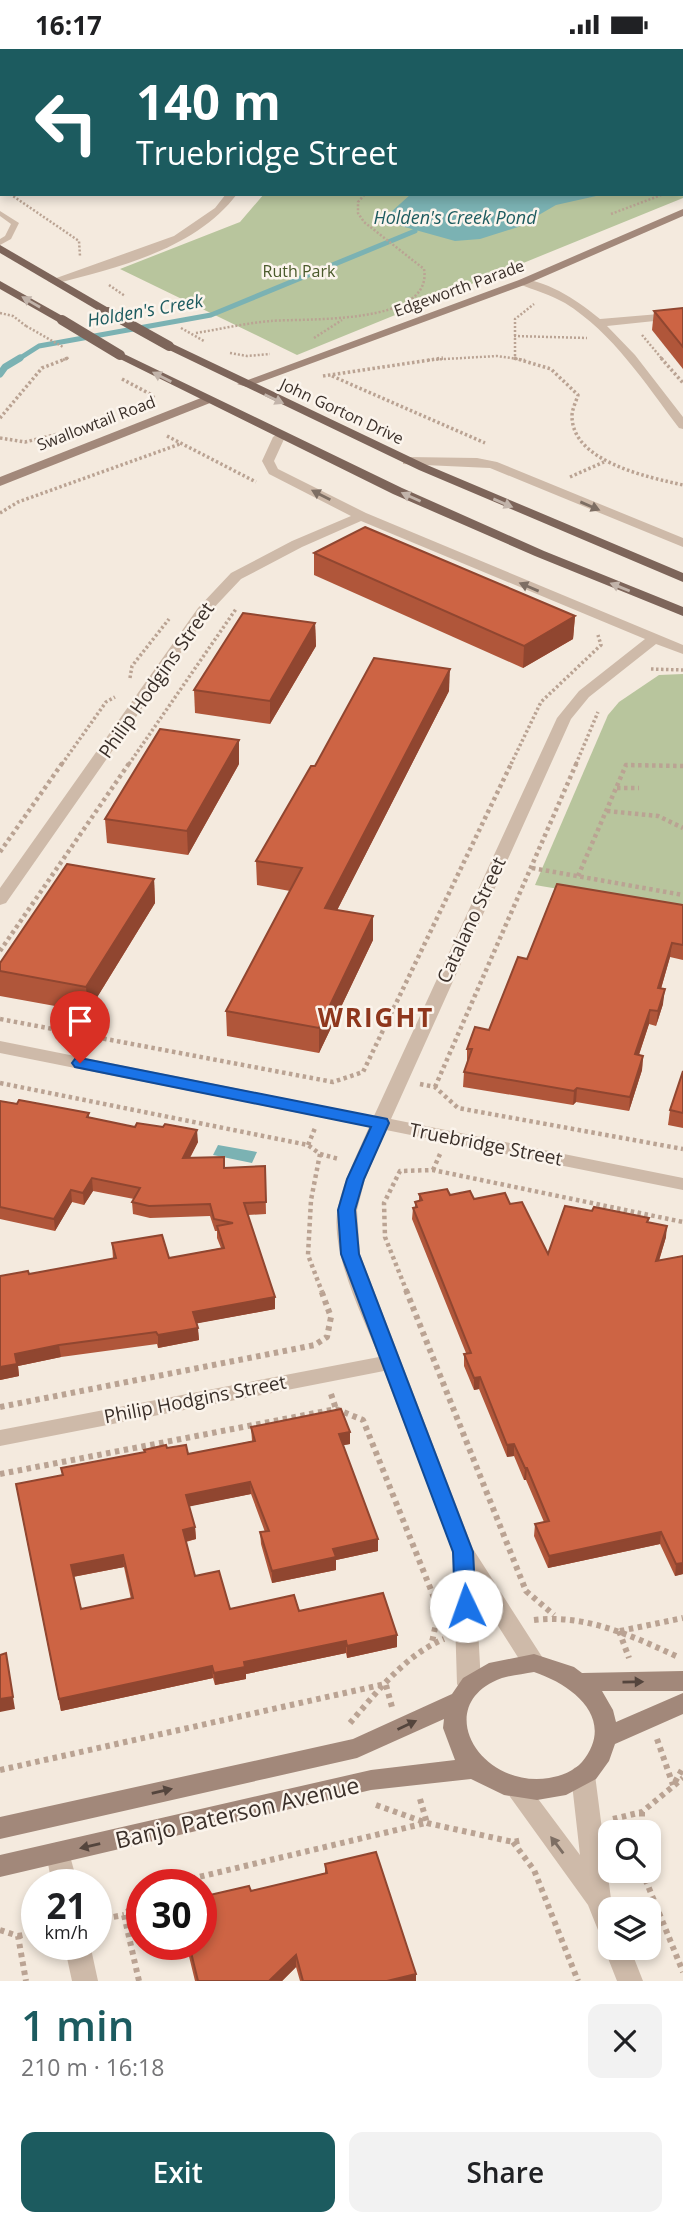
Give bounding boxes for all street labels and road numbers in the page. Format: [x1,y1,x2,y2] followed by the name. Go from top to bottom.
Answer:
[391,254,527,322] street label: Edgeworth Parade
[275,372,407,449] street label: John Gorton Drive
[34,390,158,456] street label: Swallowtail Road
[92,597,220,763] street label: Philip Hodgins Street
[430,853,512,987] street label: Catalano Street
[407,1116,565,1172] street label: Truebridge Street
[102,1369,288,1429] street label: Philip Hodgins Street
[112,1768,362,1856] street label: Banjo Paterson Avenue

